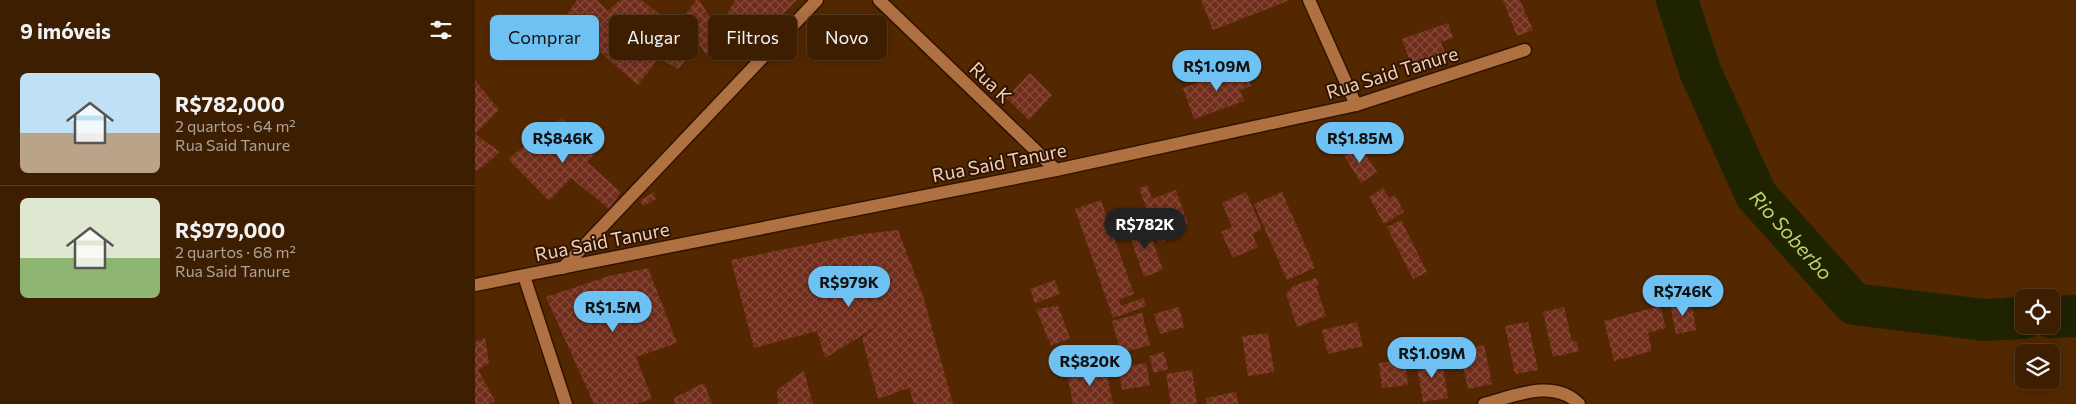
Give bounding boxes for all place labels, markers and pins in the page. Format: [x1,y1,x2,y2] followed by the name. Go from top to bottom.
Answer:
[1171,49,1263,92] pin: R$1.09M
[522,121,604,164] pin: R$846K
[1314,121,1406,164] pin: R$1.85M
[1104,208,1186,250] pin: R$782K
[808,266,890,308] pin: R$979K
[1642,274,1724,317] pin: R$746K
[572,290,654,333] pin: R$1.5M
[1386,336,1478,379] pin: R$1.09M
[1049,344,1131,387] pin: R$820K

